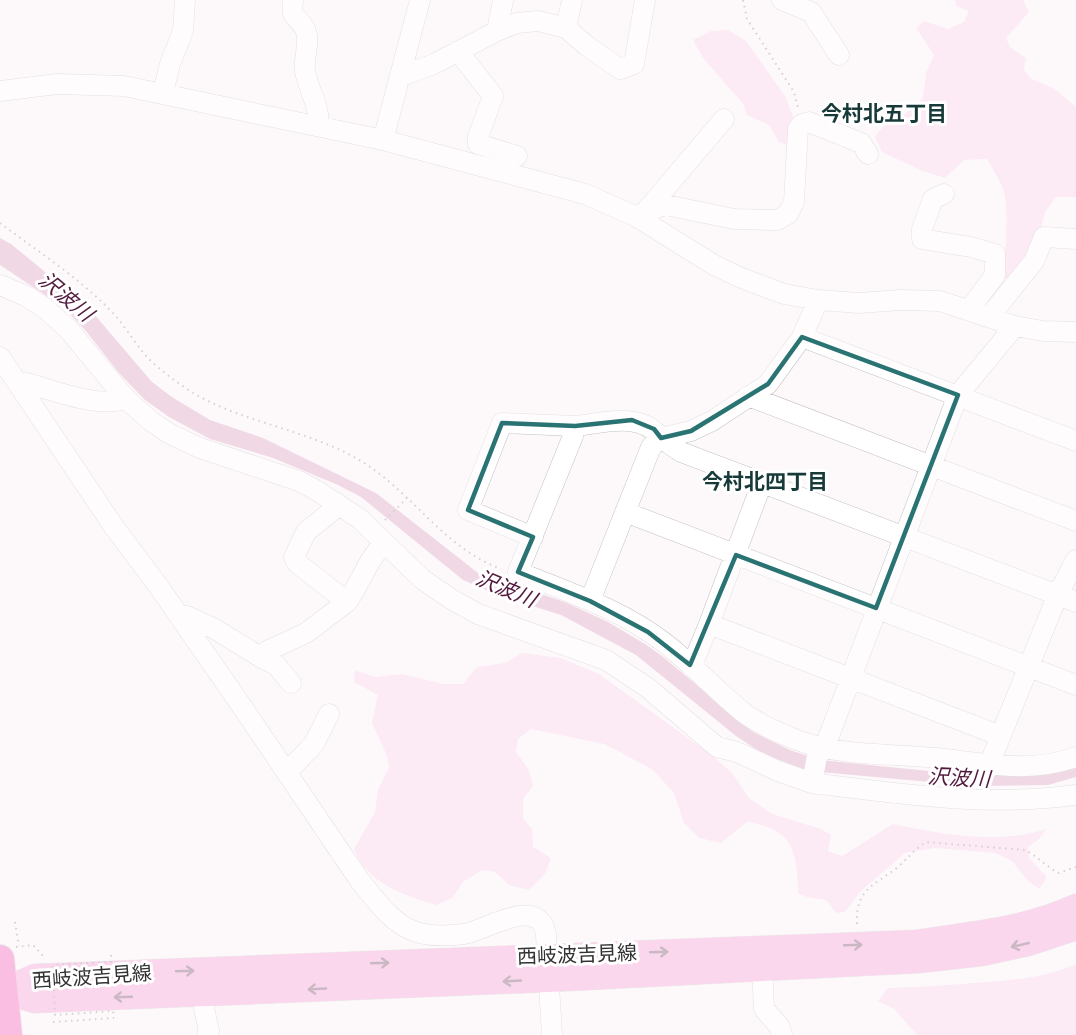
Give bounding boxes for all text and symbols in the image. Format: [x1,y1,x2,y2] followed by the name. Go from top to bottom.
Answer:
[821,102,947,126] district label: 今村北五丁目
[34,268,99,328] water label: 沢波川
[702,470,828,494] district label: 今村北四丁目
[472,566,542,613] water label: 沢波川
[927,764,993,792] water label: 沢波川
[1011,939,1030,951] one-way arrow
[843,940,863,951] one-way arrow
[517,941,637,969] street label: 西岐波吉見線
[648,947,668,958] one-way arrow
[369,958,389,969] one-way arrow
[31,961,153,993] street label: 西岐波吉見線
[174,966,194,977] one-way arrow
[503,975,523,986] one-way arrow
[308,984,328,995] one-way arrow
[113,991,133,1003] one-way arrow

